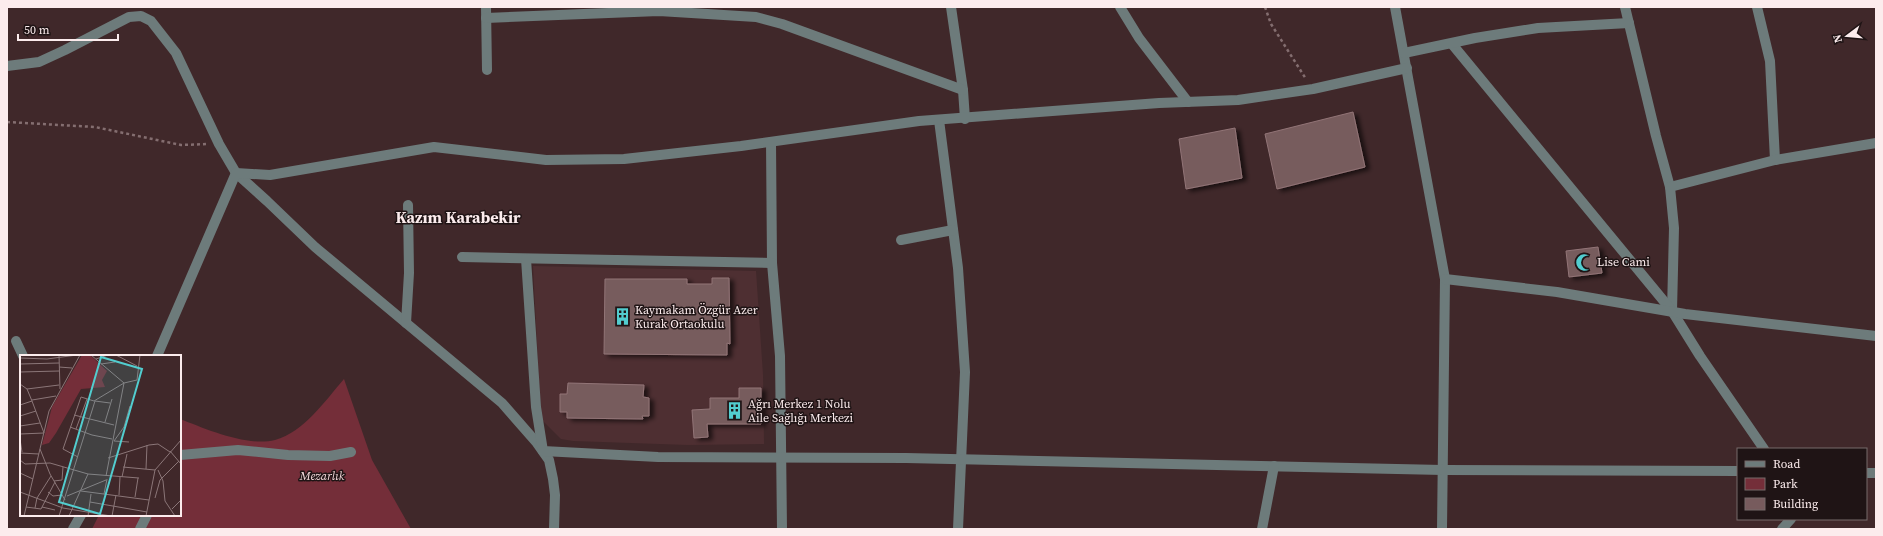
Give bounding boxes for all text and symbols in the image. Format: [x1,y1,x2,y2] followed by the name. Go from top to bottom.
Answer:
[18,16,118,42] scale bar
[1827,16,1867,56] north arrow
[24,22,50,38] text: 50 m
[1830,33,1846,45] text: N
[396,206,521,228] district label: Kazım Karabekir
[1574,252,1594,272] mosque icon: Lise Cami
[1597,254,1650,270] place label: Lise Cami
[635,302,758,332] place label: Kaymakam Özgür Azer Kurak Ortaokulu
[612,307,632,327] building icon: Kaymakam Özgür Azer Kurak Ortaokulu
[20,355,181,516] inset map
[748,396,854,426] place label: Ağrı Merkez 1 Nolu Aile Sağlığı Merkezi
[725,401,745,421] building icon: Ağrı Merkez 1 Nolu Aile Sağlığı Merkezi
[1737,448,1867,520] legend
[1773,456,1800,472] text: Road
[299,468,345,484] park label: Mezarlık
[1773,476,1798,492] text: Park
[1773,496,1818,512] text: Building

